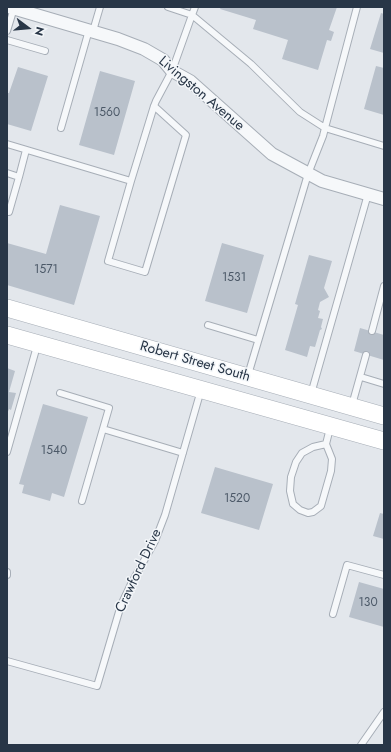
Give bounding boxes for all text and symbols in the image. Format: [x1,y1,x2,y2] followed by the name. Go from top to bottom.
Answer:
[8,8,48,48] north arrow
[31,25,48,38] text: N
[155,53,247,135] street label: Livingston Avenue
[94,106,120,120] house number: 1560
[34,263,58,277] house number: 1571
[222,271,246,285] house number: 1531
[138,338,252,386] street label: Robert Street South
[41,444,67,458] house number: 1540
[224,492,250,506] house number: 1520
[112,527,166,615] street label: Crawford Drive
[358,596,378,610] house number: 130

